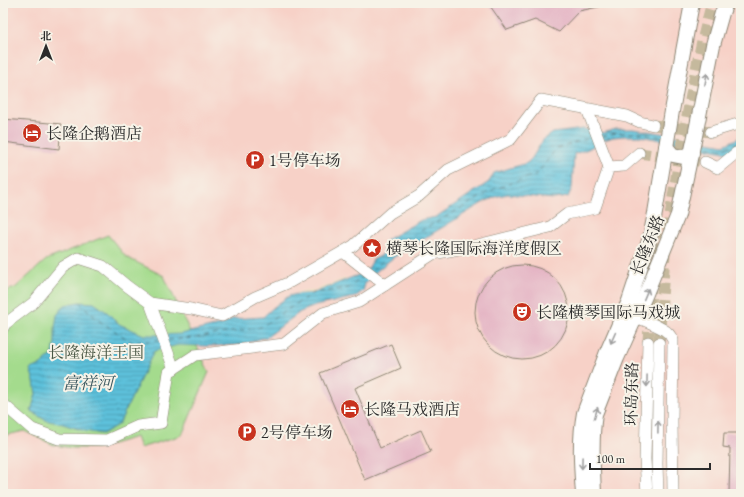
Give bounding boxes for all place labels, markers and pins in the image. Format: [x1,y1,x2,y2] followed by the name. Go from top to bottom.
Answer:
[21,122,43,144] hotel icon: 长隆企鹅酒店
[46,123,142,144] place label: 长隆企鹅酒店
[244,149,266,171] parking icon: 1号停车场
[269,150,341,171] place label: 1号停车场
[361,237,383,259] place icon: 横琴长隆国际海洋度假区
[386,238,562,259] place label: 横琴长隆国际海洋度假区
[511,301,533,323] theatre icon: 长隆横琴国际马戏城
[536,302,680,323] place label: 长隆横琴国际马戏城
[339,398,361,420] hotel icon: 长隆马戏酒店
[364,399,460,420] place label: 长隆马戏酒店
[236,421,258,443] parking icon: 2号停车场
[261,422,333,443] place label: 2号停车场

